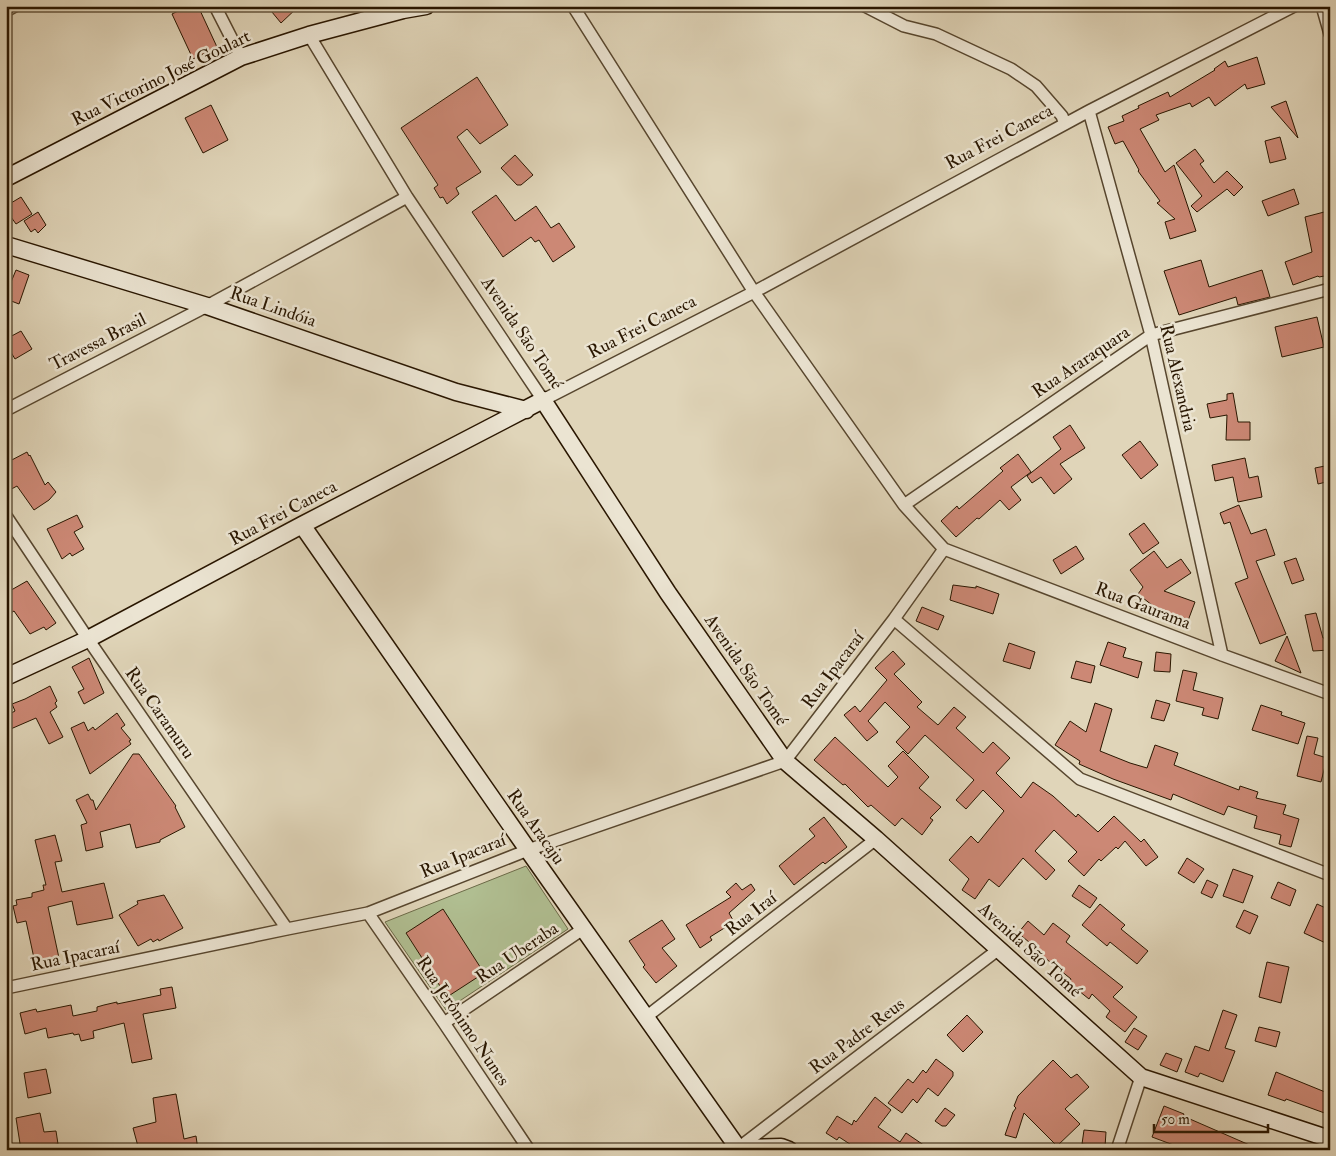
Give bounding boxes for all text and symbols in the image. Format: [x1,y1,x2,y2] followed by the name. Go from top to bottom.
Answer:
[68,25,254,131] street label: Rua Victorino José Goulart
[941,99,1057,175] street label: Rua Frei Caneca
[475,271,568,394] street label: Avenida São Tomé
[227,281,320,333] street label: Rua Lindóia
[584,290,701,364] street label: Rua Frei Caneca
[46,308,150,376] street label: Travessa Brasil
[1028,321,1135,403] street label: Rua Araraquara
[1155,322,1202,434] street label: Rua Alexandria
[225,475,341,551] street label: Rua Frei Caneca
[1092,577,1195,635] street label: Rua Gaurama
[698,609,793,731] street label: Avenida São Tomé
[797,626,870,713] street label: Rua Ipacaraí
[120,663,200,763] street label: Rua Caramuru
[502,785,570,869] street label: Rua Aracaju
[417,828,510,884] street label: Rua Ipacaraí
[721,886,782,941] street label: Rua Iraí
[973,897,1087,1003] street label: Avenida São Tomé
[471,917,563,989] street label: Rua Uberaba
[28,935,123,977] street label: Rua Ipacaraí
[411,952,515,1090] street label: Rua Jerônimo Nunes
[805,993,909,1079] street label: Rua Padre Reus
[1154,1101,1267,1133] scale bar
[1161,1110,1190,1129] text: 50 m

